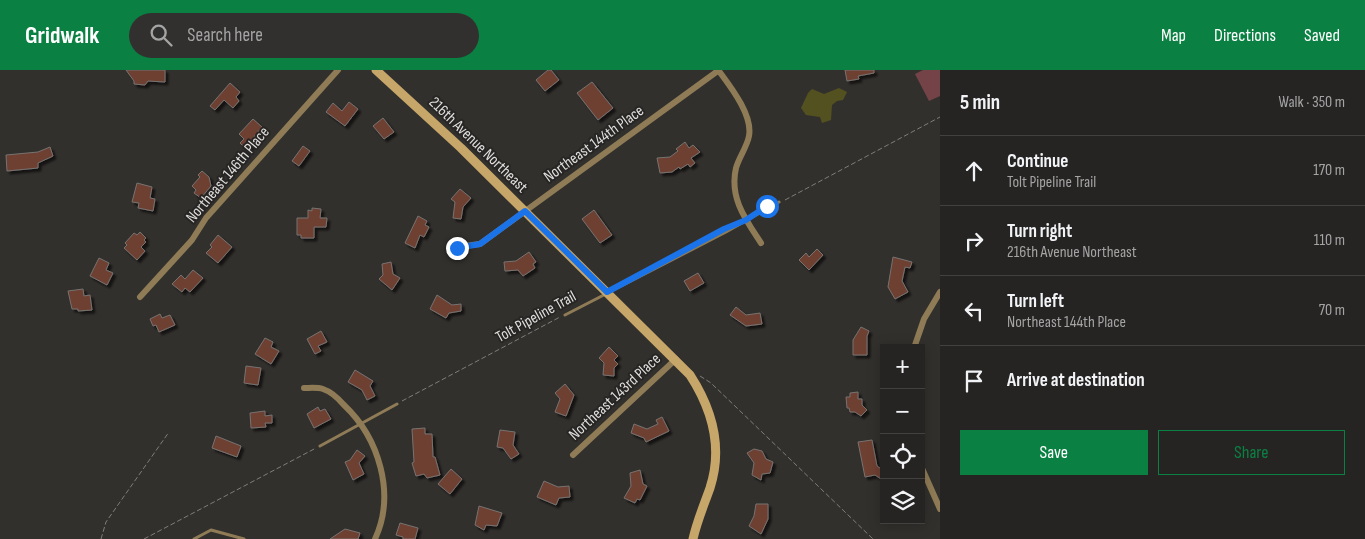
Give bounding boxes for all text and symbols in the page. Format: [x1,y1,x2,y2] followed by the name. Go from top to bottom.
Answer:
[129,13,479,58] search box
[25,21,99,50] text: Gridwalk
[147,21,175,49] icon: search
[187,24,263,47] text: Search here
[1161,25,1186,46] text: Map
[1214,25,1276,46] text: Directions
[1304,25,1340,46] text: Saved
[960,90,1000,115] text: 5 min
[425,93,531,197] street label: 216th Avenue Northeast
[1278,93,1345,112] text: Walk · 350 m
[540,101,648,187] street label: Northeast 144th Place
[182,123,274,227] street label: Northeast 146th Place
[1007,150,1068,173] text: Continue
[960,157,988,185] icon: ahead
[1313,161,1345,180] text: 170 m
[1007,173,1096,192] text: Tolt Pipeline Trail
[756,195,779,218] route start
[1007,220,1072,243] text: Turn right
[960,227,988,255] icon: right
[1314,231,1345,250] text: 110 m
[446,237,469,260] route end
[1007,243,1137,262] text: 216th Avenue Northeast
[492,287,580,347] street label: Tolt Pipeline Trail
[1007,290,1064,313] text: Turn left
[960,297,988,325] icon: left
[1319,301,1345,320] text: 70 m
[1007,313,1126,332] text: Northeast 144th Place
[880,344,925,524] map controls
[880,344,925,389] button: +
[565,350,665,444] street label: Northeast 143rd Place
[960,367,988,395] icon: arrive
[1007,369,1145,392] text: Arrive at destination
[880,389,925,434] button: −
[960,430,1148,475] button: Save
[1158,430,1345,475] button: Share
[880,434,925,479] button: locate
[880,479,925,524] button: layers

